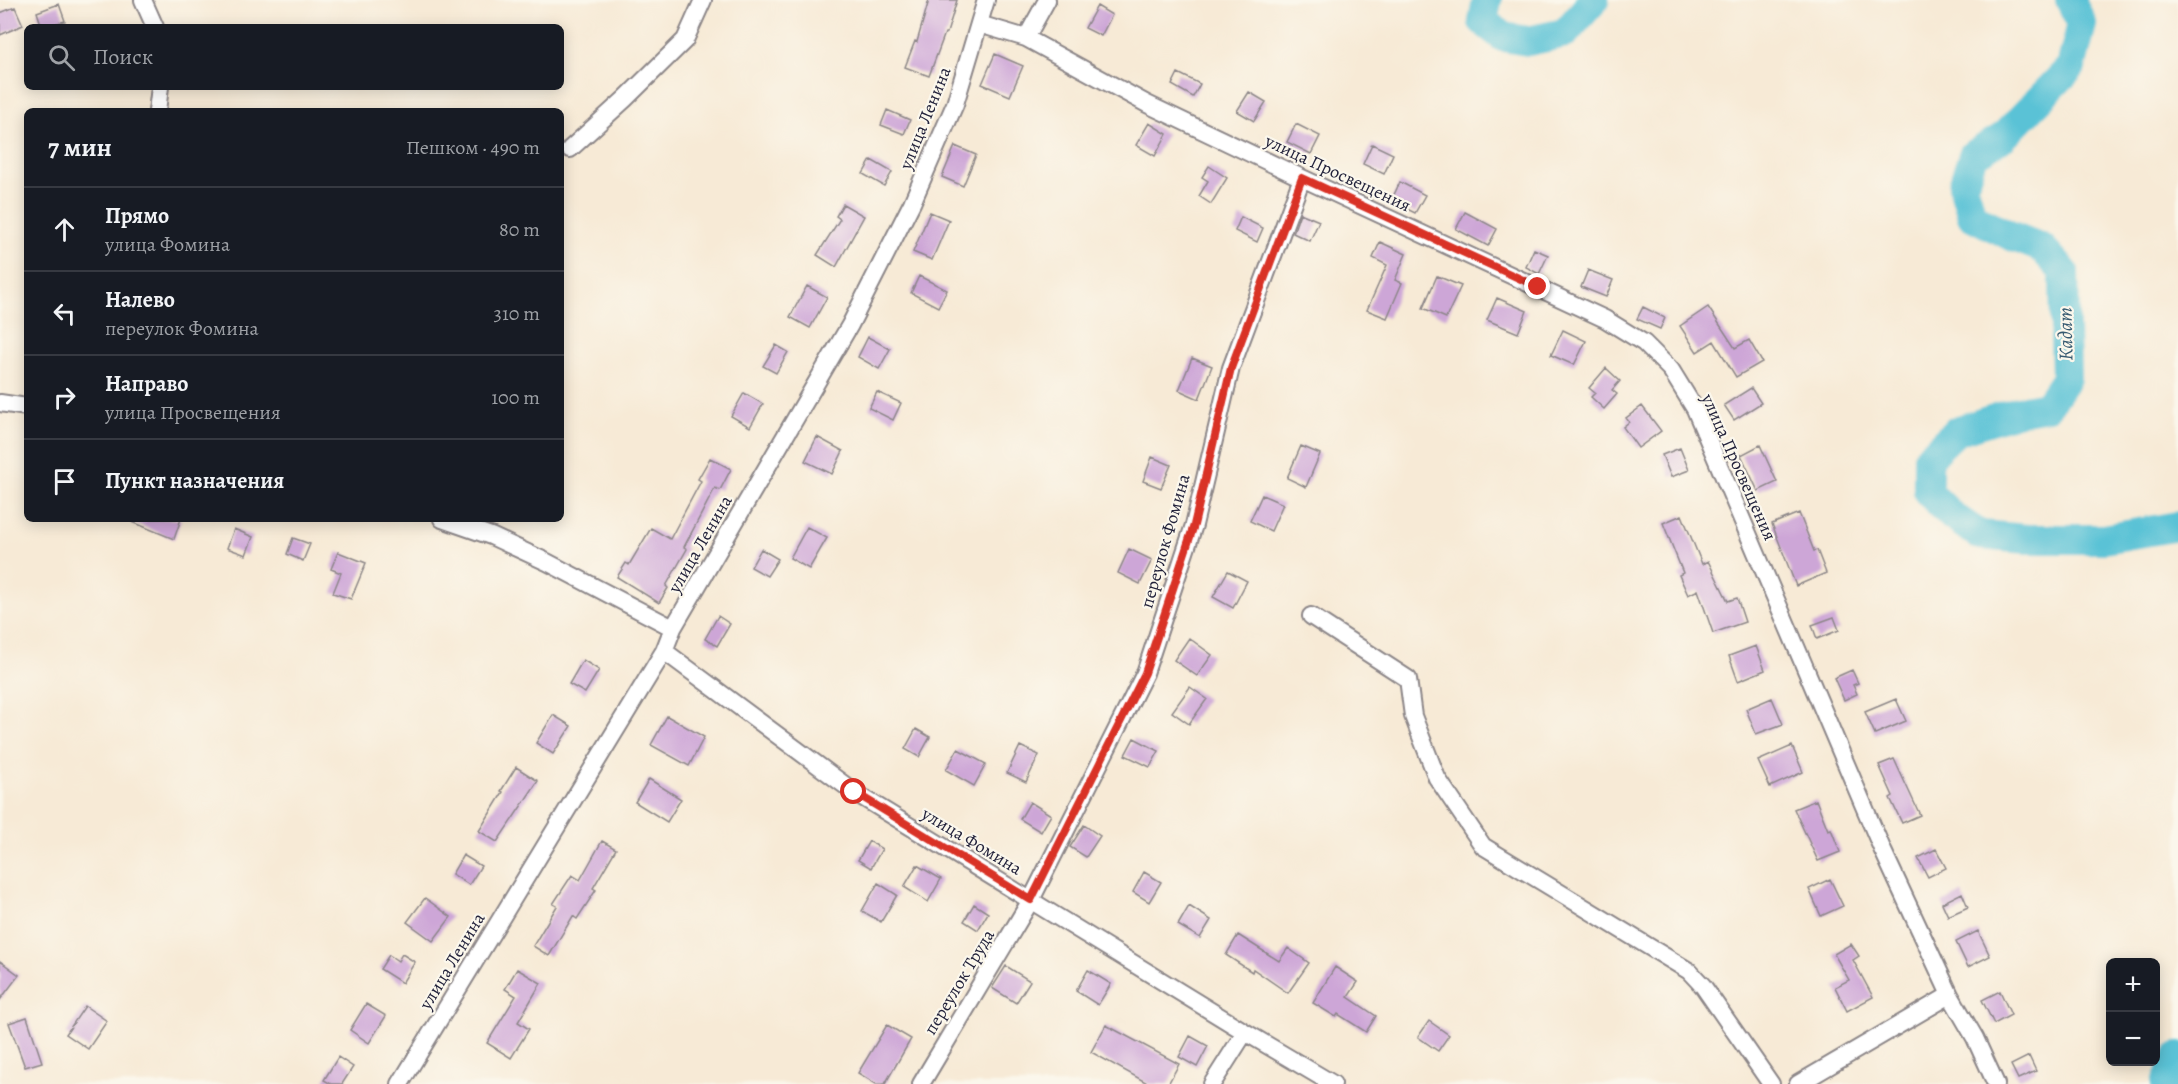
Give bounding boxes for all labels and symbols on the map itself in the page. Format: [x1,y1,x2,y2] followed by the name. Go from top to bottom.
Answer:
[893,62,957,174] street label: улица Ленина
[1260,128,1415,217] street label: улица Просвещения
[1524,273,1550,299] route end
[2052,307,2079,361] water label: Кадат
[1695,389,1782,544] street label: улица Просвещения
[1134,471,1196,611] street label: переулок Фомина
[662,490,738,598] street label: улица Ленина
[840,778,866,804] route start
[917,801,1027,881] street label: улица Фомина
[413,908,491,1015] street label: улица Ленина
[918,924,1000,1039] street label: переулок Труда

